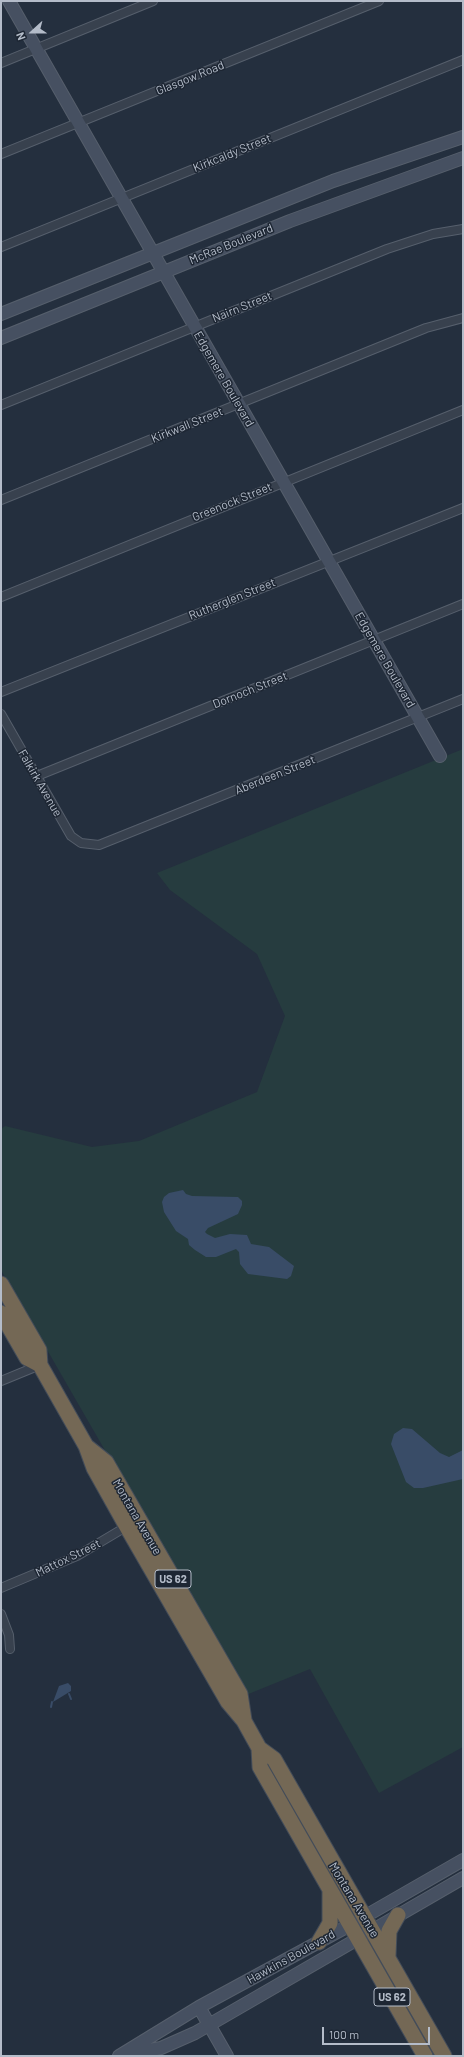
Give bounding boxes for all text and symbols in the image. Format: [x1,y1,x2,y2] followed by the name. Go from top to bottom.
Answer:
[12,12,52,52] north arrow
[13,31,28,42] text: N
[154,58,226,98] street label: Glasgow Road
[191,131,273,175] street label: Kirkcaldy Street
[187,221,275,267] street label: McRae Boulevard
[210,288,274,326] street label: Nairn Street
[191,329,257,429] street label: Edgemere Boulevard
[149,404,225,446] street label: Kirkwall Street
[190,479,274,525] street label: Greenock Street
[186,575,278,623] street label: Rutherglen Street
[352,610,418,710] street label: Edgemere Boulevard
[211,669,289,711] street label: Dornoch Street
[15,747,65,819] street label: Falkirk Avenue
[233,752,317,798] street label: Aberdeen Street
[109,1476,165,1558] street label: Montana Avenue
[33,1536,103,1580] street label: Mattox Street
[155,1570,191,1588] road number: US 62
[326,1860,382,1940] street label: Montana Avenue
[245,1927,337,1987] street label: Hawkins Boulevard
[374,1988,410,2006] road number: US 62
[324,2019,432,2045] scale bar
[329,2027,359,2041] text: 100 m

